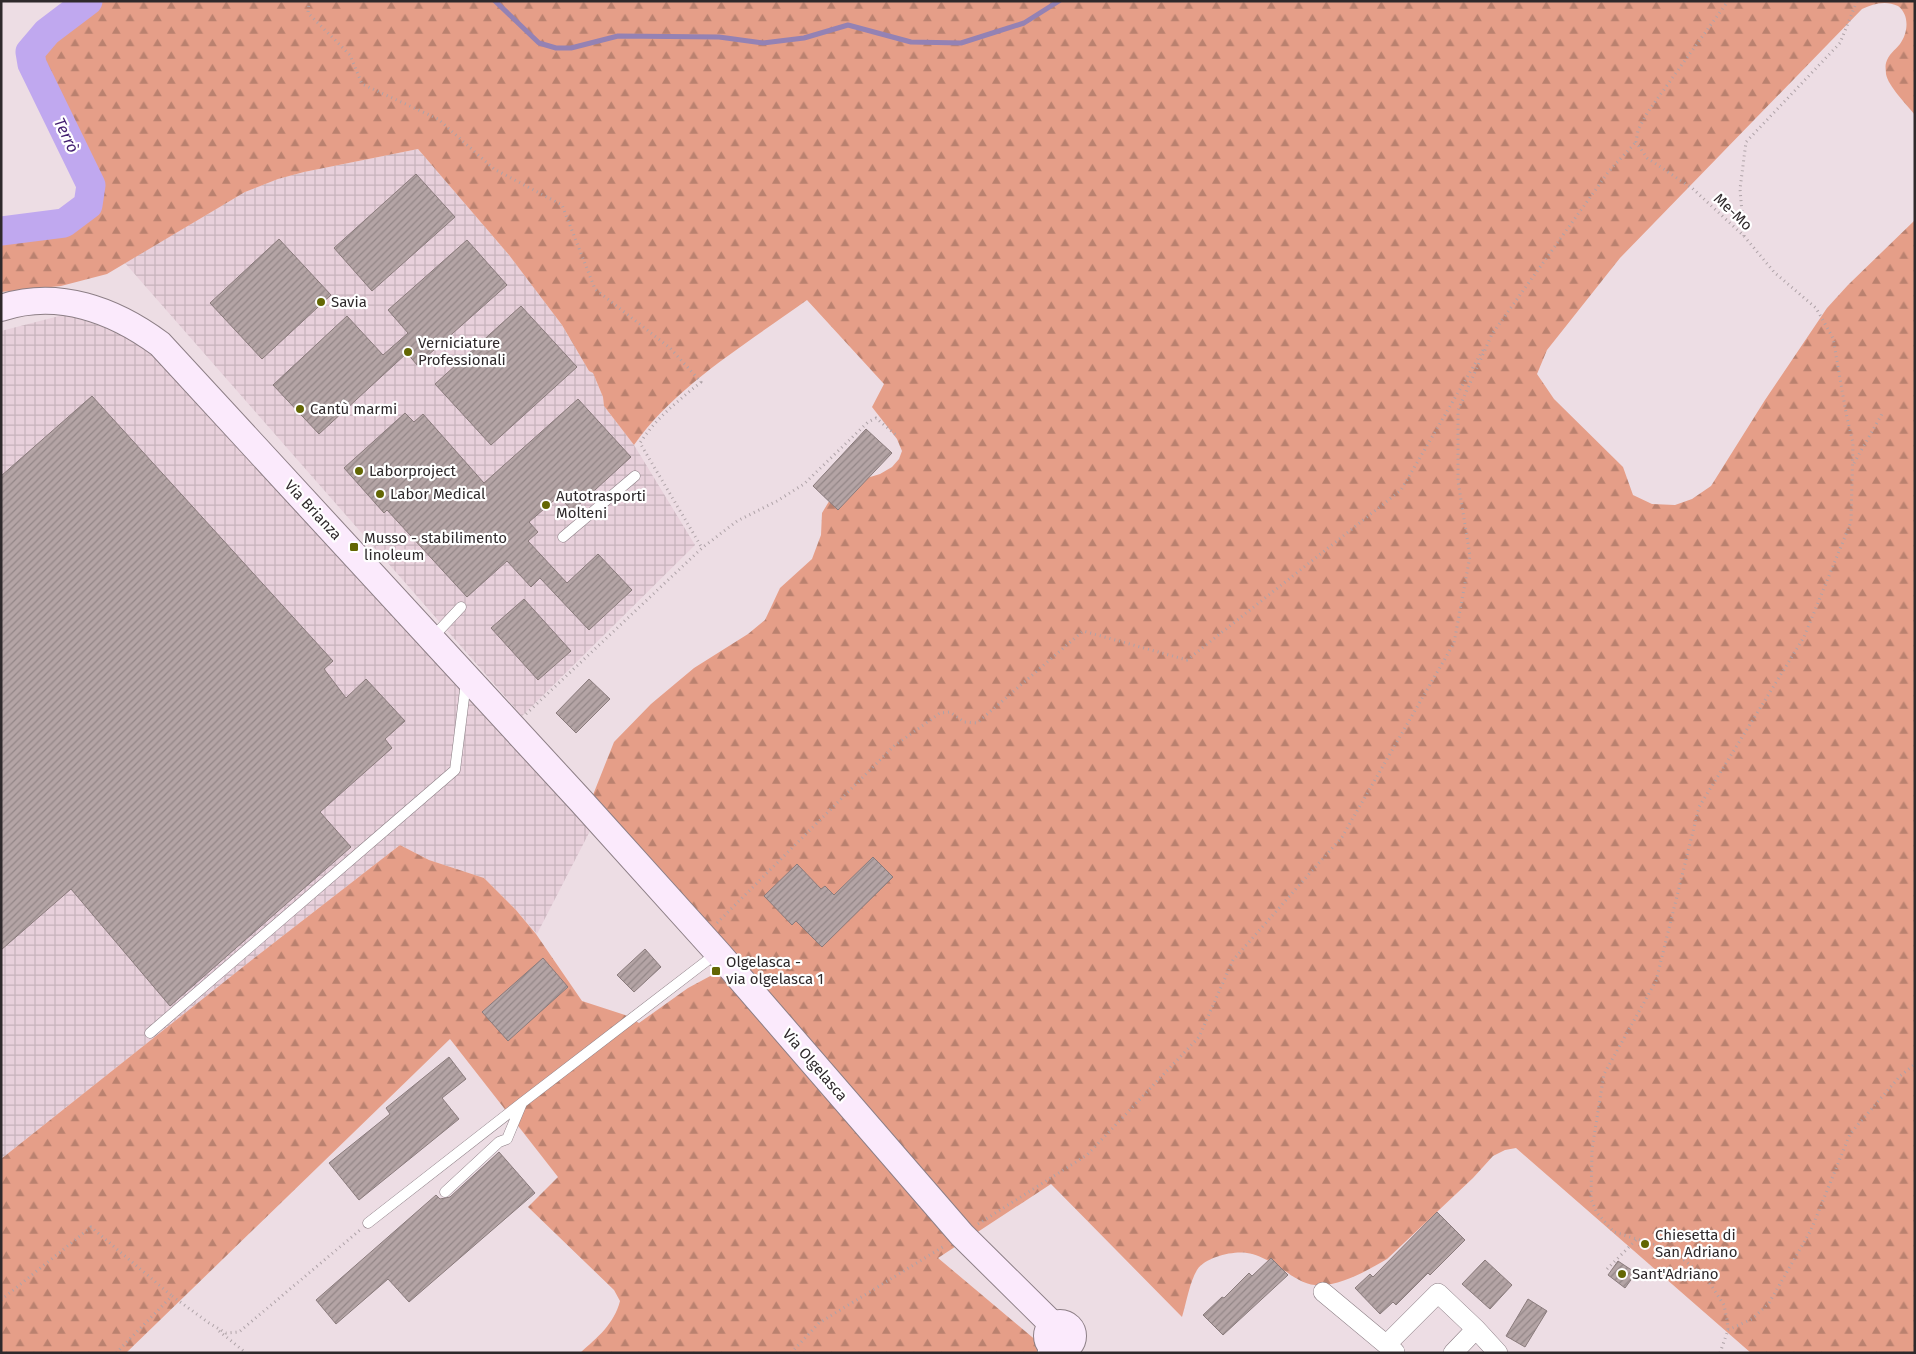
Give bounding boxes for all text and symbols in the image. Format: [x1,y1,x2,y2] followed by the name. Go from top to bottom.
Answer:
[50,115,83,156] water label: Terrò
[1710,190,1756,234] street label: Me-Mo
[331,293,367,311] place label: Savia
[315,296,327,308] marker: Savia
[418,334,506,369] place label: Verniciature Professionali
[402,346,414,358] marker: Verniciature Professionali
[310,400,397,418] place label: Cantù marmi
[294,403,306,415] marker: Cantù marmi
[369,462,456,480] place label: Laborproject
[353,465,365,477] marker: Laborproject
[281,476,345,544] street label: Via Brianza
[390,485,486,503] place label: Labor Medical
[556,487,646,522] place label: Autotrasporti Molteni
[374,488,386,500] marker: Labor Medical
[540,499,552,511] marker: Autotrasporti Molteni
[364,529,507,564] place label: Musso - stabilimento linoleum
[348,541,360,553] marker: Musso - stabilimento linoleum
[726,953,824,988] place label: Olgelasca - via olgelasca 1
[710,965,722,977] marker: Olgelasca - via olgelasca 1
[779,1025,851,1105] street label: Via Olgelasca
[1655,1226,1737,1261] place label: Chiesetta di San Adriano
[1639,1238,1651,1250] marker: Chiesetta di San Adriano
[1632,1265,1718,1283] place label: Sant'Adriano
[1616,1268,1628,1280] marker: Sant'Adriano

